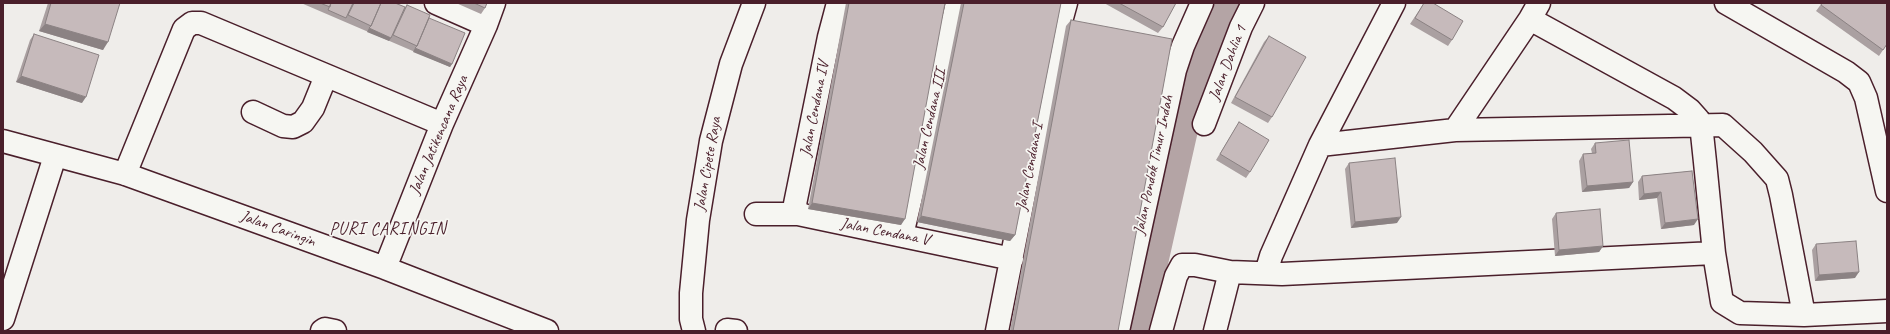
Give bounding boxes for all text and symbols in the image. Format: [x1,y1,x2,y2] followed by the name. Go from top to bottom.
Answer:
[1205,23,1251,103] street label: Jalan Dahlia 1
[796,60,834,158] street label: Jalan Cendana IV
[909,67,951,171] street label: Jalan Cendana III
[405,73,473,197] street label: Jalan Jatikencana Raya
[1130,93,1178,237] street label: Jalan Pondok Timur Indah
[690,116,726,212] street label: Jalan Cipete Raya
[1012,122,1048,212] street label: Jalan Cendana I
[238,207,318,251] street label: Jalan Caringin
[839,214,931,250] street label: Jalan Cendana V
[331,220,445,240] district label: PURI CARINGIN

